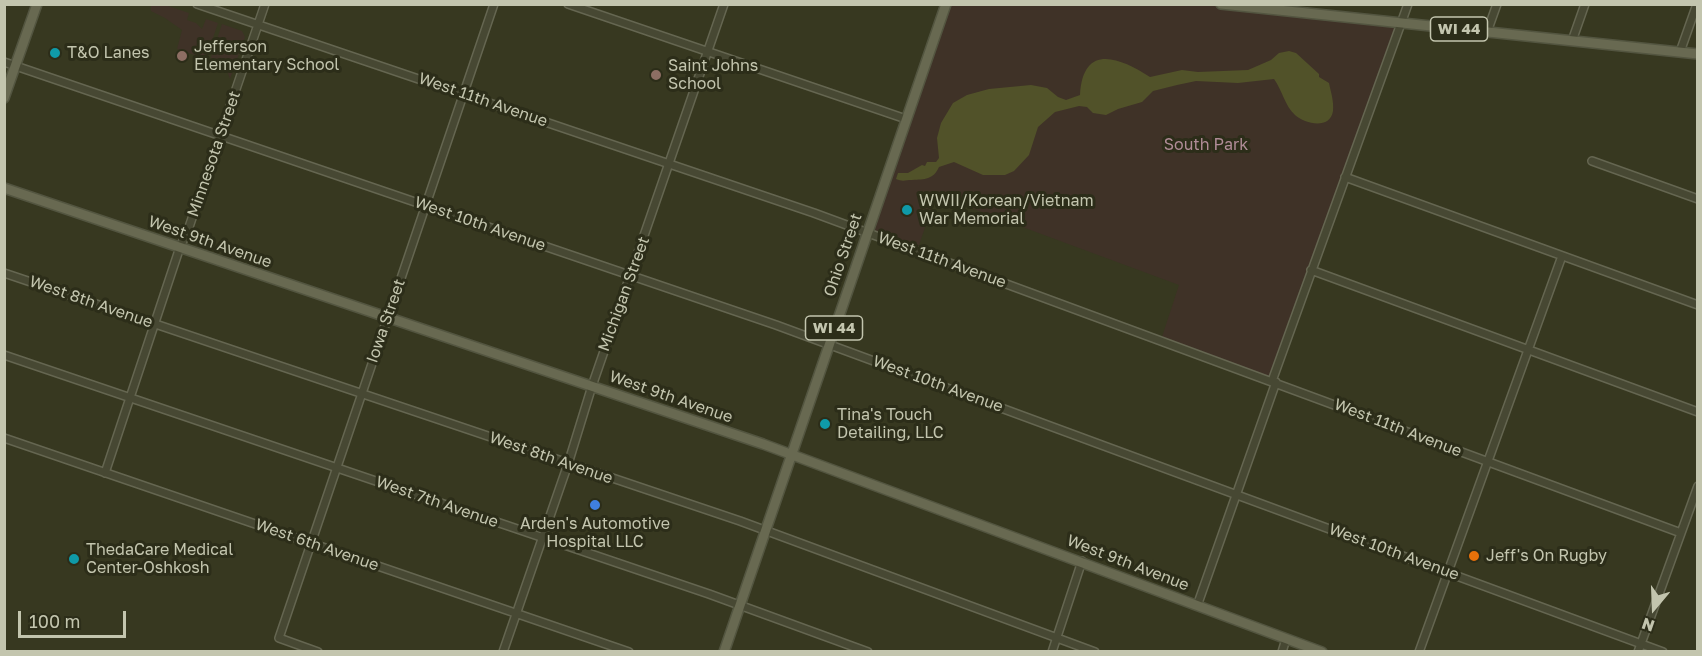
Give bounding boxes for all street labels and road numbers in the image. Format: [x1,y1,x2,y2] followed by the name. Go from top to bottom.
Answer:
[1430,17,1488,41] road number: WI 44
[416,69,550,131] street label: West 11th Avenue
[183,89,245,219] street label: Minnesota Street
[412,193,548,255] street label: West 10th Avenue
[820,211,866,299] street label: Ohio Street
[146,212,274,272] street label: West 9th Avenue
[875,228,1009,292] street label: West 11th Avenue
[594,234,654,354] street label: Michigan Street
[27,272,155,332] street label: West 8th Avenue
[363,277,409,365] street label: Iowa Street
[806,316,862,340] road number: WI 44
[870,352,1006,416] street label: West 10th Avenue
[607,367,735,427] street label: West 9th Avenue
[1331,395,1465,461] street label: West 11th Avenue
[487,428,615,488] street label: West 8th Avenue
[373,472,501,532] street label: West 7th Avenue
[253,515,381,575] street label: West 6th Avenue
[1326,520,1462,584] street label: West 10th Avenue
[1064,531,1192,595] street label: West 9th Avenue

